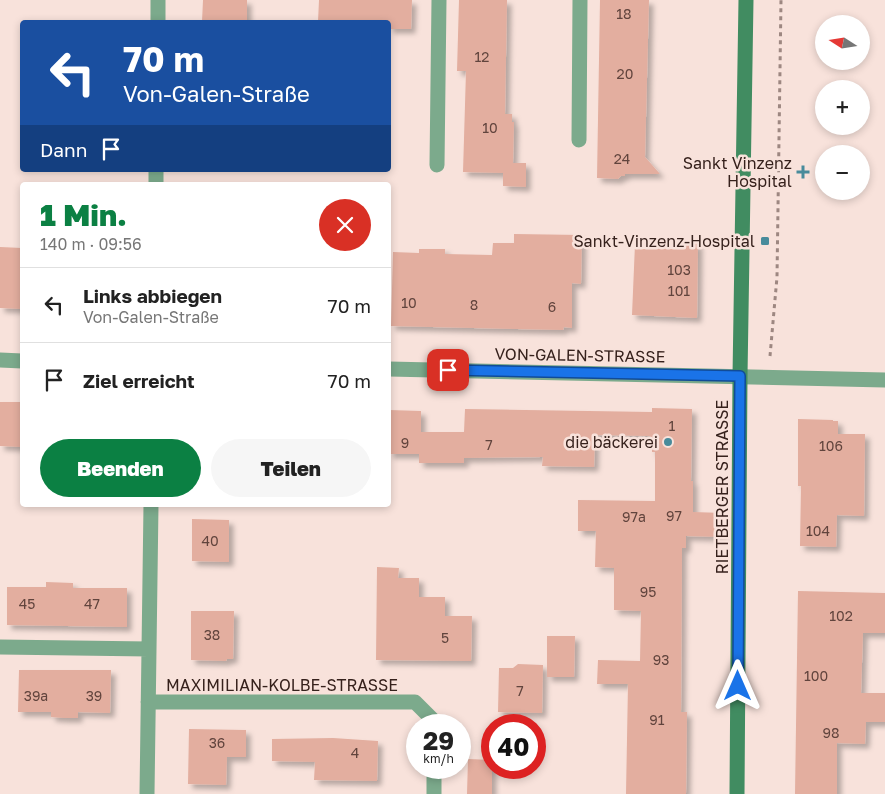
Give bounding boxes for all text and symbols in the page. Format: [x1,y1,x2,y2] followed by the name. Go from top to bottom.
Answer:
[616,5,632,22] house number: 18
[815,15,870,70] north arrow
[815,15,870,200] map controls
[123,38,204,80] text: 70 m
[40,40,105,105] icon: left
[475,48,489,65] house number: 12
[617,65,633,82] house number: 20
[123,80,310,107] text: Von-Galen-Straße
[815,80,870,135] button: +
[482,119,498,136] house number: 10
[97,135,125,163] icon: arrive
[40,138,87,161] text: Dann
[815,145,870,200] button: −
[614,150,630,167] house number: 24
[683,153,792,191] place label: Sankt Vinzenz Hospital
[796,165,810,179] marker: Sankt Vinzenz Hospital
[40,197,127,233] text: 1 Min.
[319,199,371,251] button: close
[573,231,755,251] place label: Sankt-Vinzenz-Hospital
[40,234,142,254] text: 140 m · 09:56
[759,235,771,247] marker: Sankt-Vinzenz-Hospital
[667,261,691,278] house number: 103
[668,282,690,299] house number: 101
[83,284,222,307] text: Links abbiegen
[40,291,68,319] icon: left
[328,294,371,317] text: 70 m
[401,294,417,311] house number: 10
[470,296,478,313] house number: 8
[548,298,556,315] house number: 6
[83,307,219,327] text: Von-Galen-Straße
[494,344,666,366] street label: VON-GALEN-STRASSE
[427,349,469,391] pin
[434,356,462,384] icon: arrive
[40,366,68,394] icon: arrive
[83,369,195,392] text: Ziel erreicht
[328,369,371,392] text: 70 m
[712,400,732,574] street label: RIETBERGER STRASSE
[669,417,676,434] house number: 1
[565,432,658,452] place label: die bäckerei
[401,434,409,451] house number: 9
[485,436,493,453] house number: 7
[662,436,674,448] marker: die bäckerei
[819,437,843,454] house number: 106
[40,439,201,497] button: Beenden
[211,439,371,497] button: Teilen
[666,507,682,524] house number: 97
[622,508,646,525] house number: 97a
[806,522,830,539] house number: 104
[201,532,219,549] house number: 40
[640,583,656,600] house number: 95
[19,595,35,612] house number: 45
[84,595,100,612] house number: 47
[829,607,853,624] house number: 102
[204,626,220,643] house number: 38
[441,629,449,646] house number: 5
[653,651,669,668] house number: 93
[711,659,763,711] position arrow
[804,667,828,684] house number: 100
[166,675,398,695] street label: MAXIMILIAN-KOLBE-STRASSE
[516,682,524,699] house number: 7
[24,687,48,704] house number: 39a
[86,687,102,704] house number: 39
[649,711,665,728] house number: 91
[481,714,546,779] speed limit sign: 40
[822,724,840,741] house number: 98
[423,725,454,756] text: 29
[209,734,225,751] house number: 36
[351,744,359,761] house number: 4
[423,751,454,766] text: km/h

